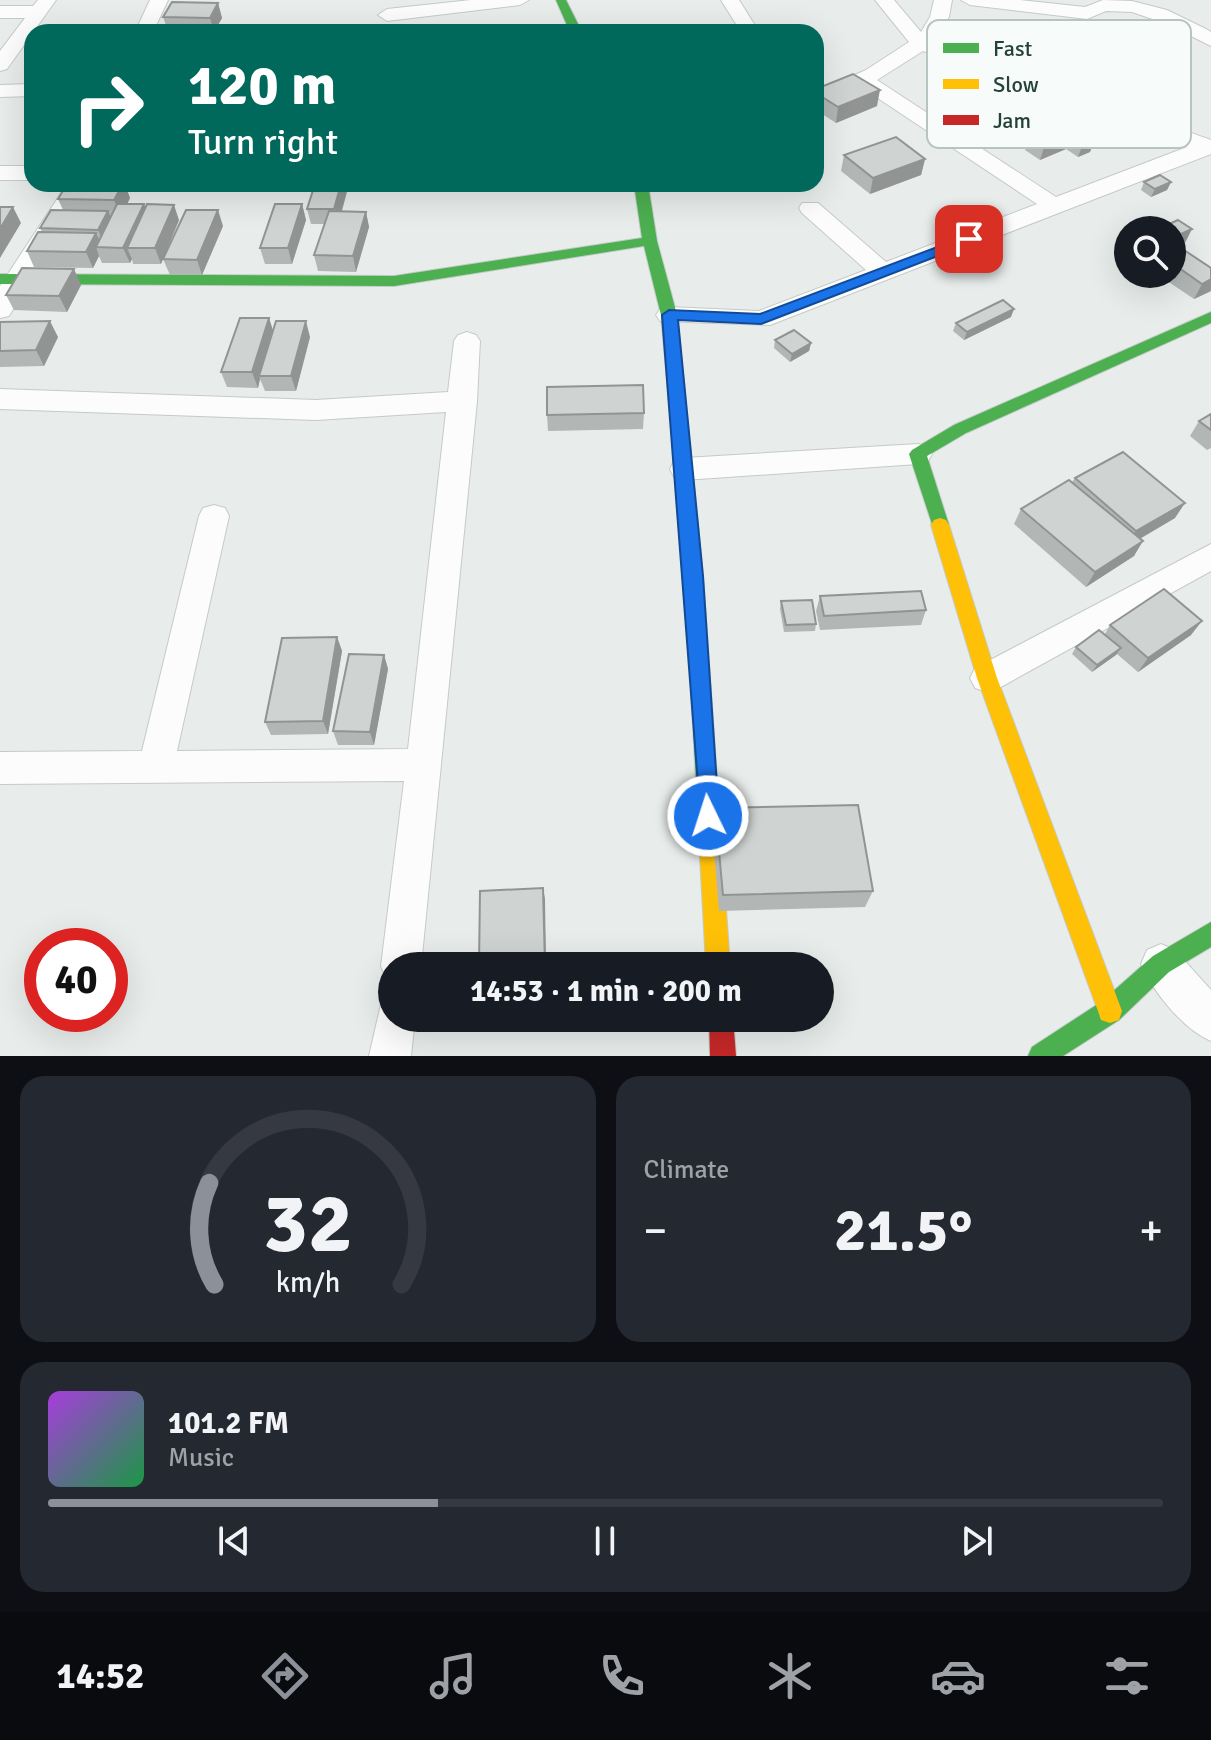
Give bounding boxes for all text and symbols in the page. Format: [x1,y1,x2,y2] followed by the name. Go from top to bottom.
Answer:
[927,20,1191,148] legend
[993,35,1033,62] text: Fast
[188,51,336,120] text: 120 m
[56,56,160,160] icon: right
[993,71,1039,98] text: Slow
[993,107,1031,134] text: Jam
[188,120,338,165] text: Turn right
[935,205,1003,273] pin
[1114,216,1186,288] map controls
[1114,216,1186,288] button: search
[947,217,991,261] icon: arrive
[666,774,750,858] position arrow
[24,928,128,1032] speed limit sign: 40
[470,973,742,1010] text: 14:53 · 1 min · 200 m
[644,1154,729,1186] text: Climate
[263,1173,353,1275] text: 32
[834,1194,972,1268] text: 21.5°
[644,1204,667,1258] text: −
[1139,1204,1163,1258] text: +
[275,1265,340,1300] text: km/h
[168,1405,289,1442] text: 101.2 FM
[168,1442,234,1474] text: Music
[212,1519,256,1563] icon: previous
[583,1519,627,1563] icon: pause
[955,1519,999,1563] icon: next
[257,1648,313,1704] icon: directions
[425,1648,481,1704] icon: music
[594,1648,650,1704] icon: phone
[762,1648,818,1704] icon: climate
[930,1648,986,1704] icon: car
[1099,1648,1155,1704] icon: filters
[56,1654,145,1699] text: 14:52

